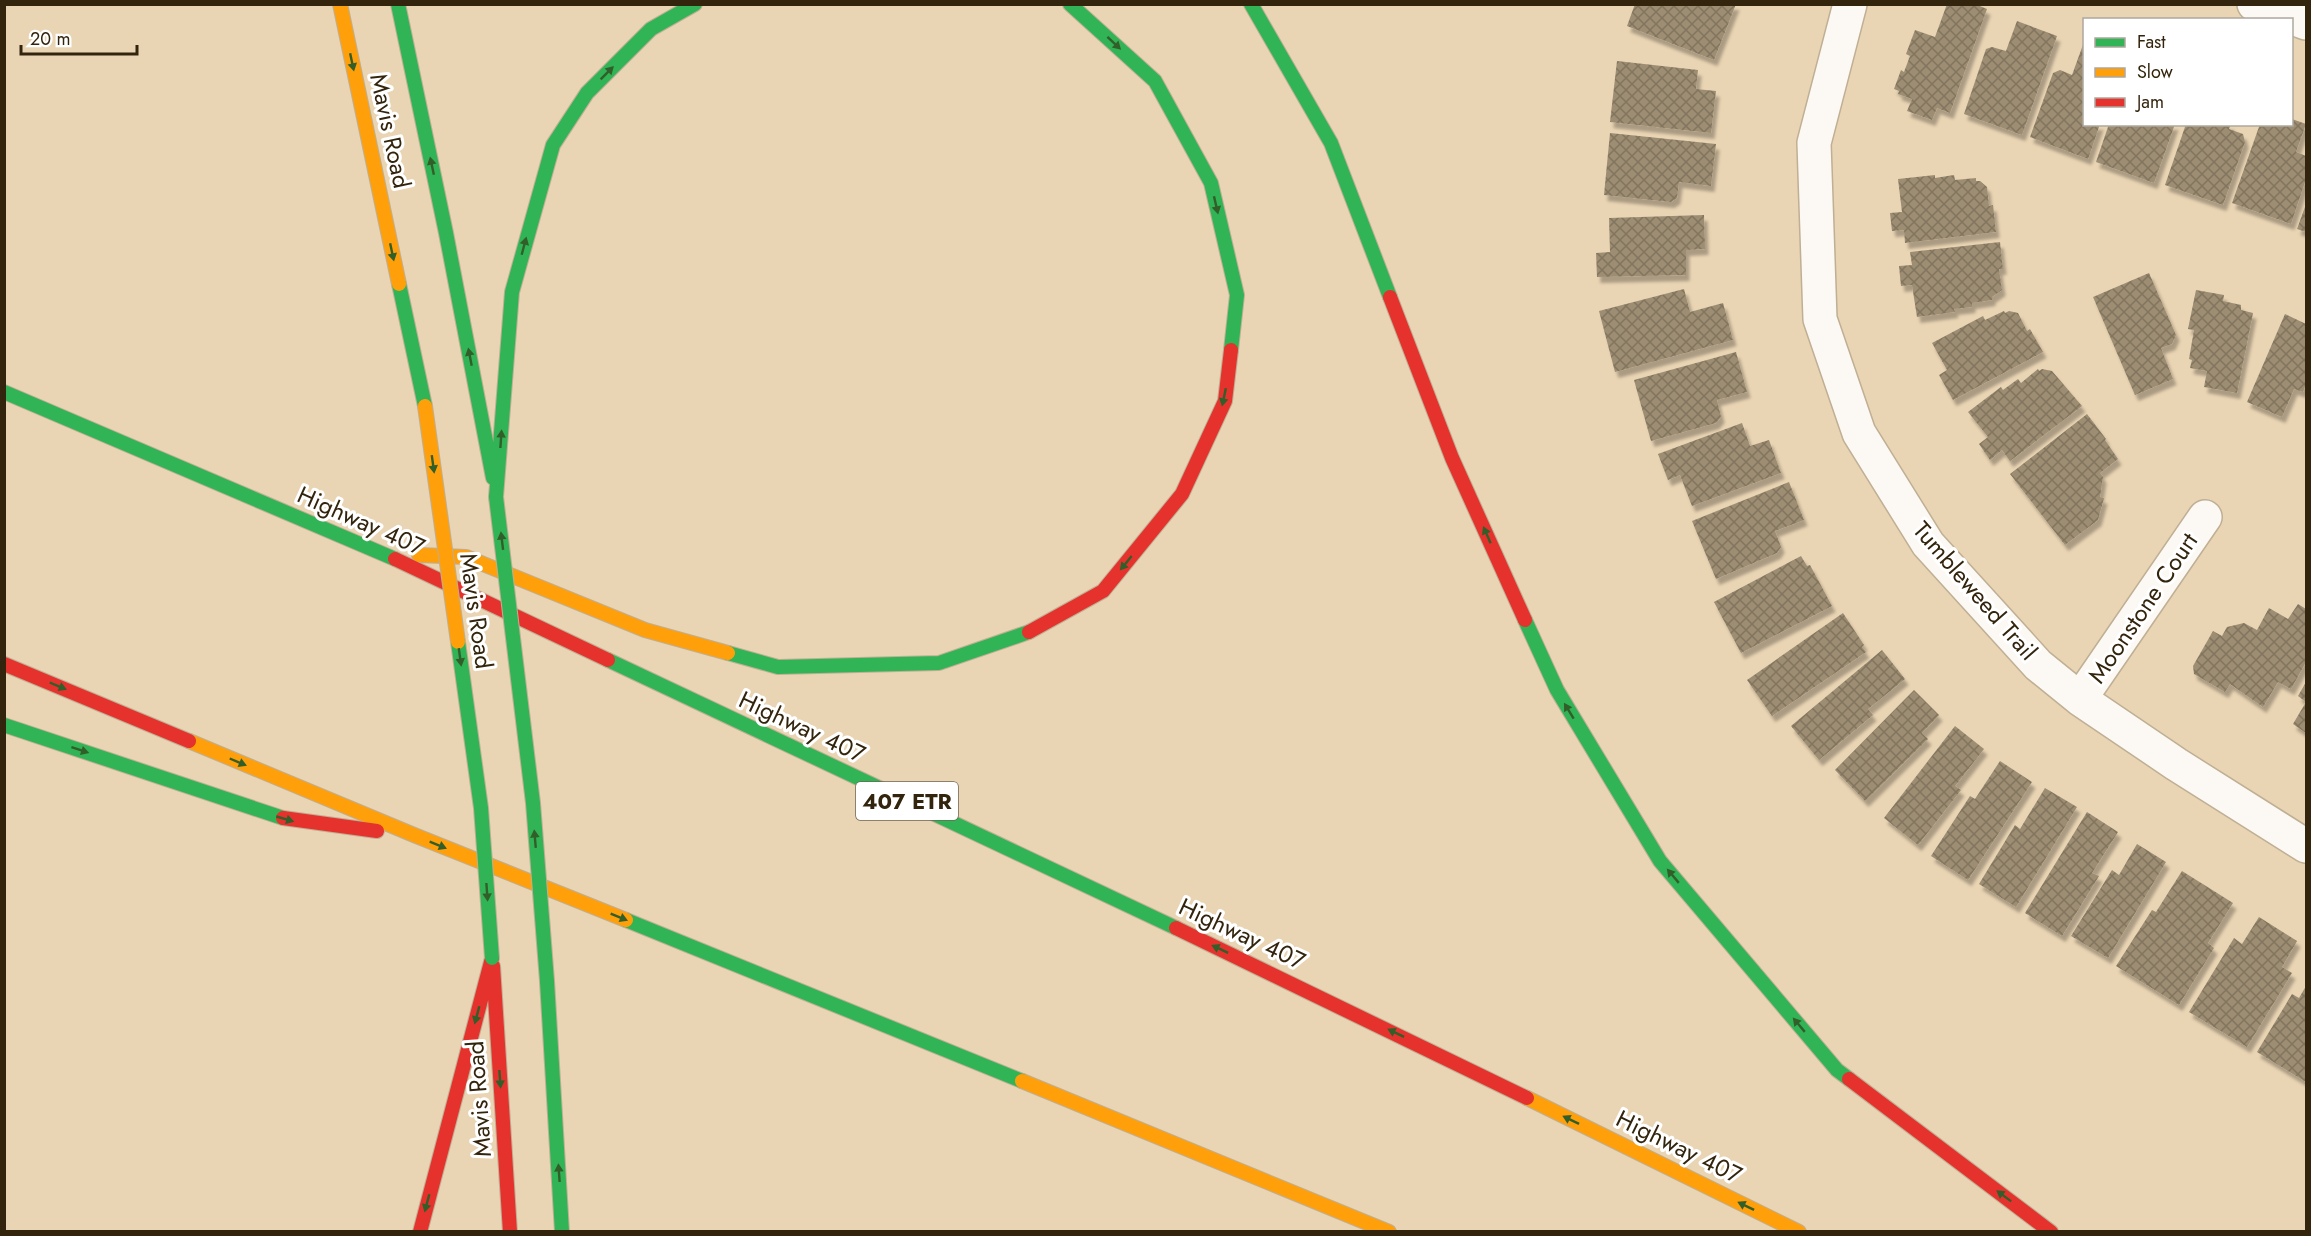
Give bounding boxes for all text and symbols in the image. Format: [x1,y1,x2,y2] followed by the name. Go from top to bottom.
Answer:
[21,18,136,56] scale bar
[2083,18,2293,126] legend
[30,26,70,52] text: 20 m
[2137,29,2166,55] text: Fast
[1106,36,1121,50] one-way arrow
[348,52,357,71] one-way arrow
[2137,59,2174,85] text: Slow
[599,67,613,81] one-way arrow
[361,70,420,191] street label: Mavis Road
[2135,89,2164,115] text: Jam
[427,157,437,175] one-way arrow
[1211,196,1221,214] one-way arrow
[520,237,529,255] one-way arrow
[388,243,398,262] one-way arrow
[465,348,474,367] one-way arrow
[1219,388,1229,406] one-way arrow
[496,429,506,448] one-way arrow
[428,454,437,473] one-way arrow
[292,477,431,564] street label: Highway 407
[1905,513,2046,668] street label: Tumbleweed Trail
[2079,525,2206,690] street label: Moonstone Court
[1482,526,1491,543] one-way arrow
[497,532,506,551] one-way arrow
[451,551,502,671] street label: Mavis Road
[1120,555,1132,570] one-way arrow
[455,647,464,666] one-way arrow
[50,681,68,691] one-way arrow
[733,682,872,771] street label: Highway 407
[1564,703,1575,719] one-way arrow
[71,746,89,756] one-way arrow
[230,757,248,767] one-way arrow
[856,782,958,820] road number: 407 ETR
[276,814,294,824] one-way arrow
[531,830,540,849] one-way arrow
[429,840,447,850] one-way arrow
[1667,869,1680,884] one-way arrow
[482,883,492,902] one-way arrow
[1173,889,1312,978] street label: Highway 407
[610,913,628,922] one-way arrow
[1212,945,1229,954] one-way arrow
[472,1006,481,1024] one-way arrow
[1793,1018,1806,1033] one-way arrow
[1388,1029,1405,1038] one-way arrow
[457,1040,500,1158] street label: Mavis Road
[495,1070,505,1089] one-way arrow
[1610,1101,1748,1192] street label: Highway 407
[1563,1115,1580,1124] one-way arrow
[554,1164,563,1183] one-way arrow
[1997,1191,2012,1203] one-way arrow
[422,1194,432,1213] one-way arrow
[1738,1201,1755,1210] one-way arrow

